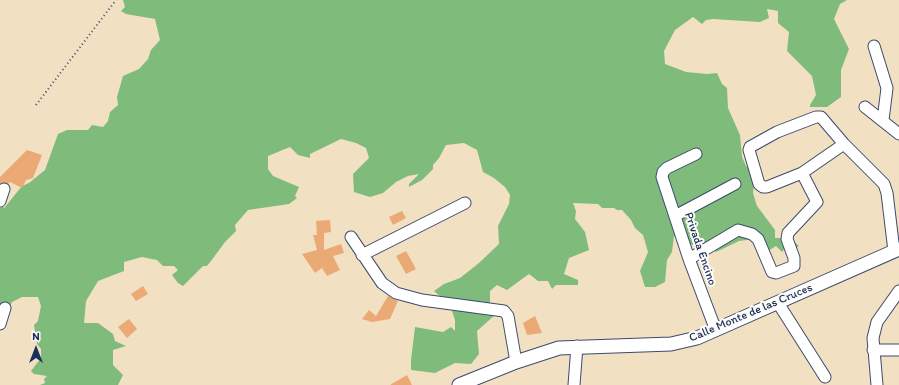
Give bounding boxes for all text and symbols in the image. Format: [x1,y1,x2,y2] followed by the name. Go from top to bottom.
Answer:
[681,211,719,287] street label: Privada Encino
[687,280,815,346] street label: Calle Monte de las Cruces
[16,329,56,369] north arrow
[32,330,40,343] text: N

